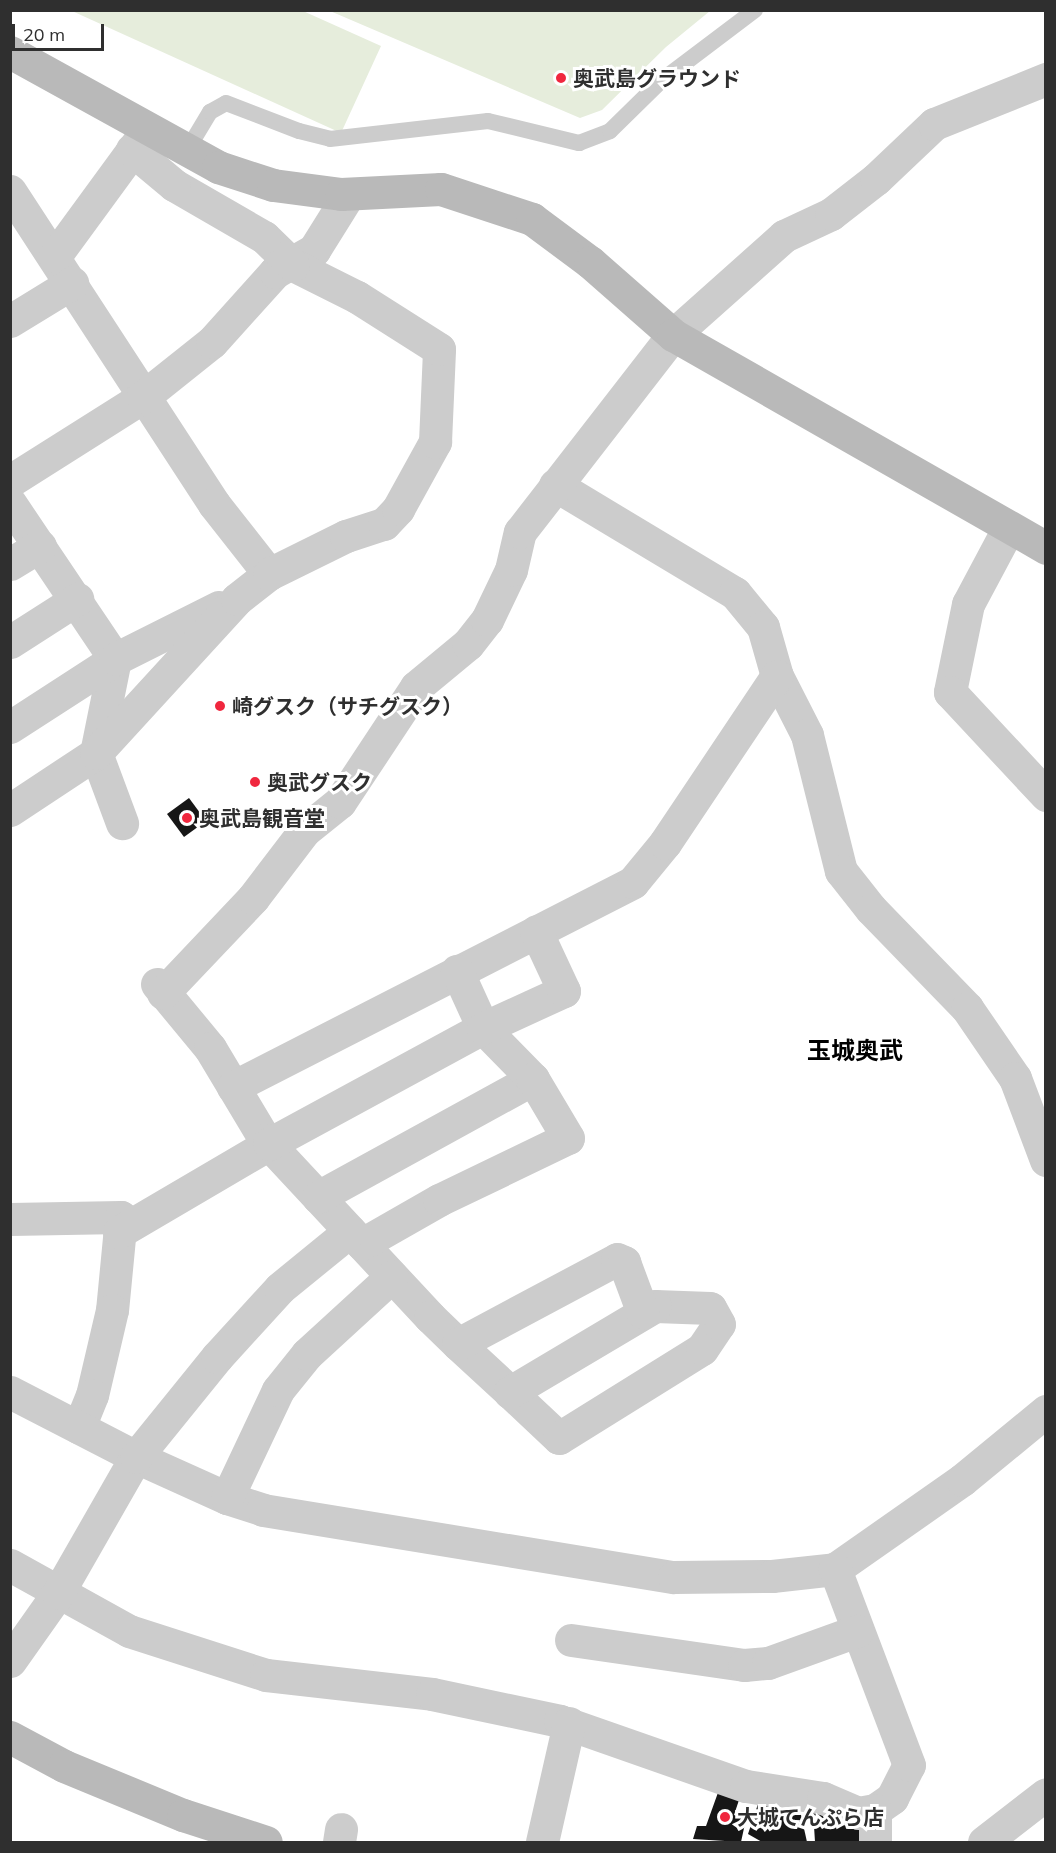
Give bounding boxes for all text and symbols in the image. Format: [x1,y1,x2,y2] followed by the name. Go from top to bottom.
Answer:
[15,12,106,50] scale bar
[23,23,65,46] text: 20 m
[573,65,741,91] place label: 奥武島グラウンド
[554,71,568,85] marker: 奥武島グラウンド
[232,693,463,719] place label: 崎グスク（サチグスク）
[213,699,227,713] marker: 崎グスク（サチグスク）
[267,769,372,795] place label: 奥武グスク
[248,775,262,789] marker: 奥武グスク
[199,805,325,831] place label: 奥武島観音堂
[180,811,194,825] marker: 奥武島観音堂
[807,1037,903,1065] district label: 玉城奥武
[737,1804,884,1830] place label: 大城てんぷら店
[718,1810,732,1824] marker: 大城てんぷら店

